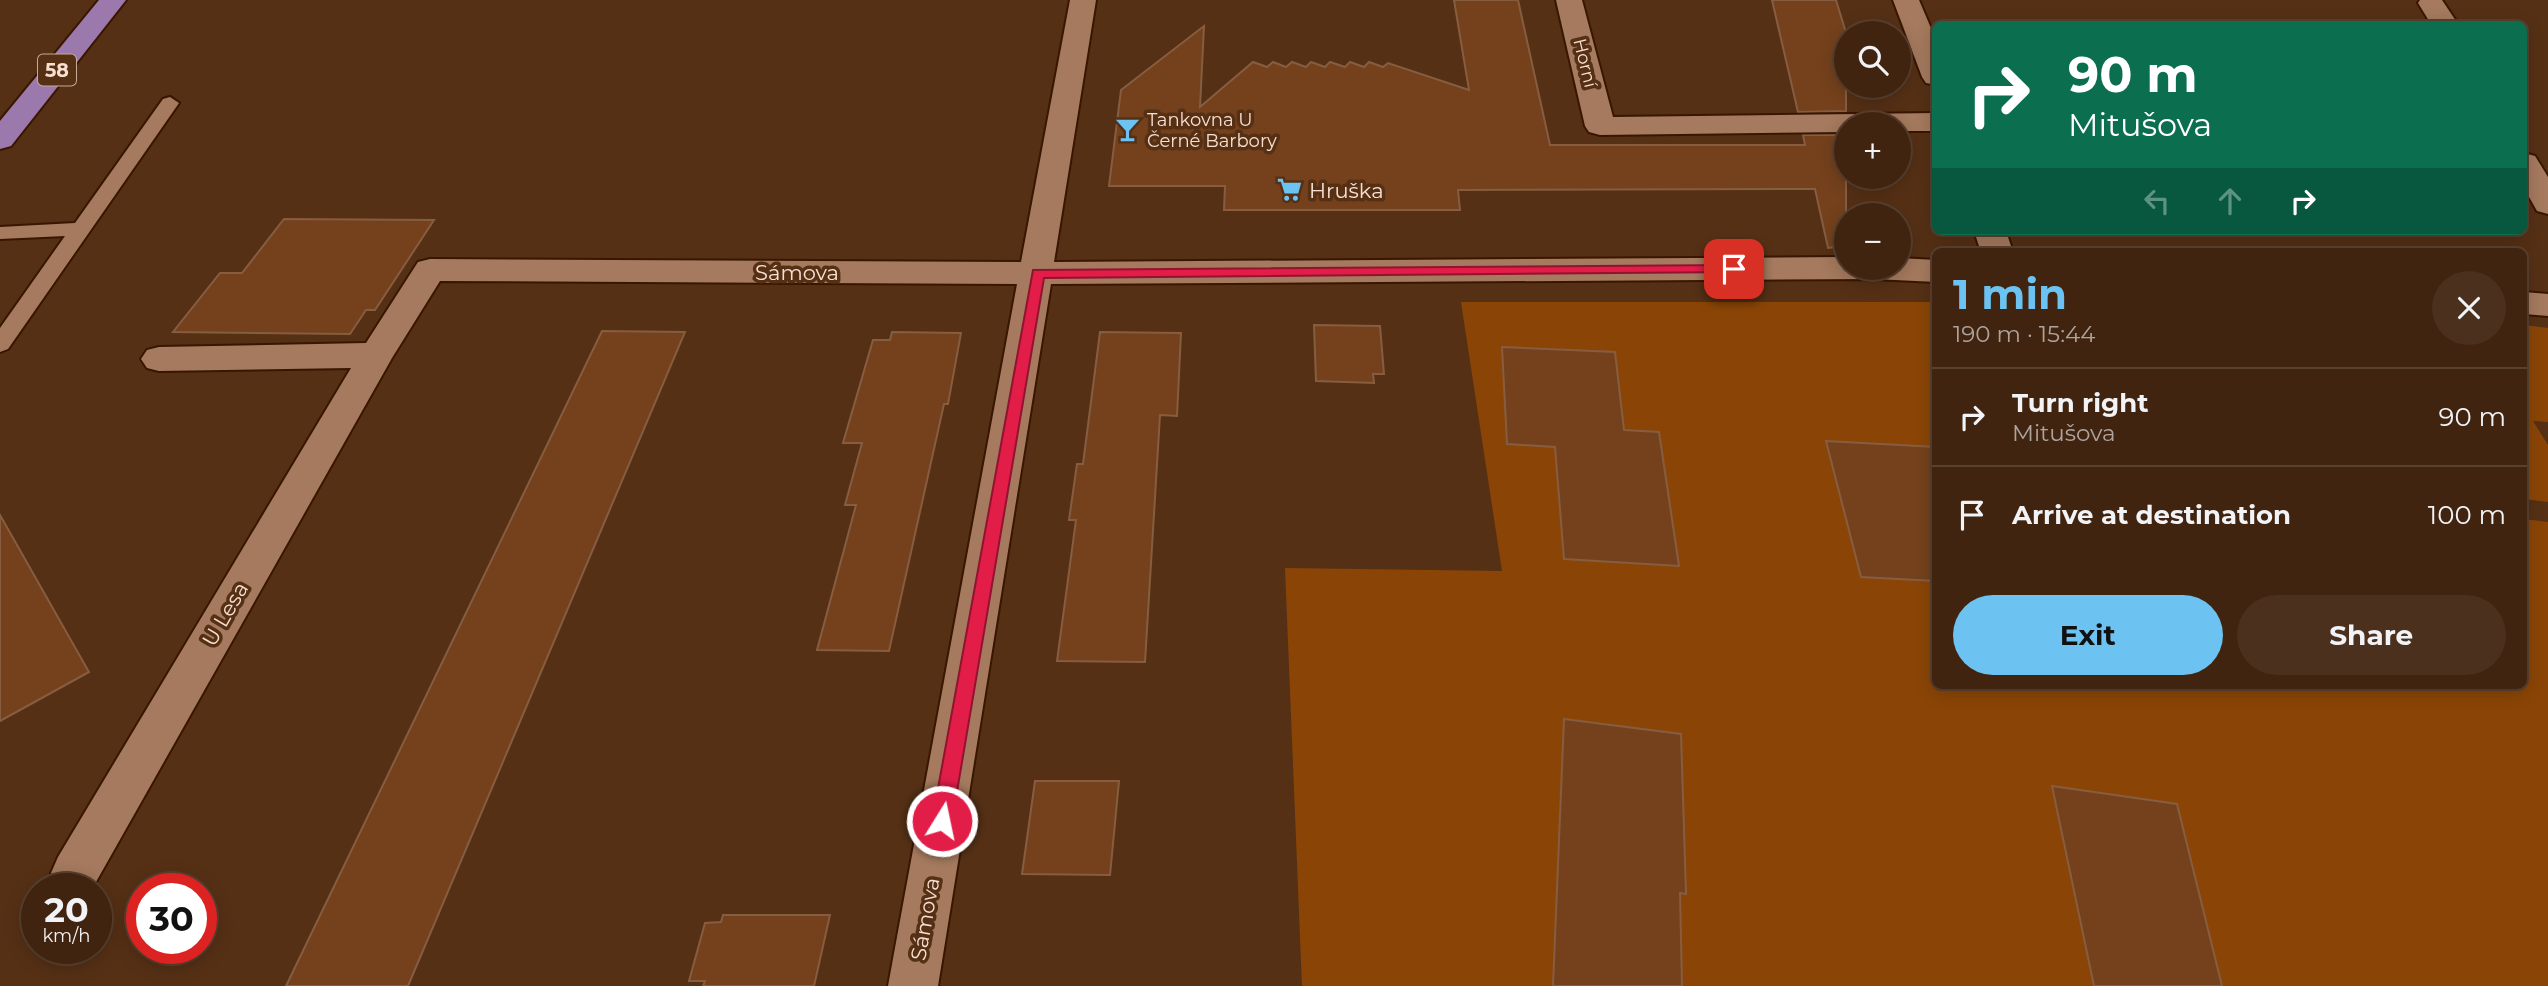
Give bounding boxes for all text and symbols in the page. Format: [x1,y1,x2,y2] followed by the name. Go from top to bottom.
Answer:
[1834,21,1911,280] map controls
[1834,21,1911,98] button: search
[1568,36,1602,91] street label: Horní
[2068,45,2198,104] text: 90 m
[1953,49,2044,140] icon: right
[38,54,76,86] road number: 58
[2068,105,2212,144] text: Mitušova
[1147,109,1277,152] place label: Tankovna U Černé Barbory
[1834,112,1911,189] button: +
[1113,116,1141,144] bar icon: Tankovna U Černé Barbory
[1275,176,1303,204] supermarket icon: Hruška
[1309,178,1384,203] place label: Hruška
[2138,182,2176,220] icon: left
[2211,182,2249,220] icon: ahead
[2284,182,2322,220] icon: right
[1834,203,1911,280] button: −
[1704,239,1764,299] pin
[1715,250,1753,288] icon: arrive
[755,260,839,285] street label: Sámova
[1953,268,2067,320] text: 1 min
[2432,271,2506,345] button: close
[1953,320,2095,348] text: 190 m · 15:44
[2012,387,2148,419] text: Turn right
[1953,398,1991,436] icon: right
[2439,401,2506,433] text: 90 m
[2012,419,2116,447] text: Mitušova
[1953,496,1991,534] icon: arrive
[2012,499,2291,531] text: Arrive at destination
[2428,499,2506,531] text: 100 m
[197,578,253,650] street label: U Lesa
[1953,595,2223,675] button: Exit
[2237,595,2506,675] button: Share
[905,784,979,858] position arrow
[126,873,217,964] speed limit sign: 30
[905,876,945,962] street label: Sámova
[44,888,89,931] text: 20
[42,925,91,947] text: km/h

